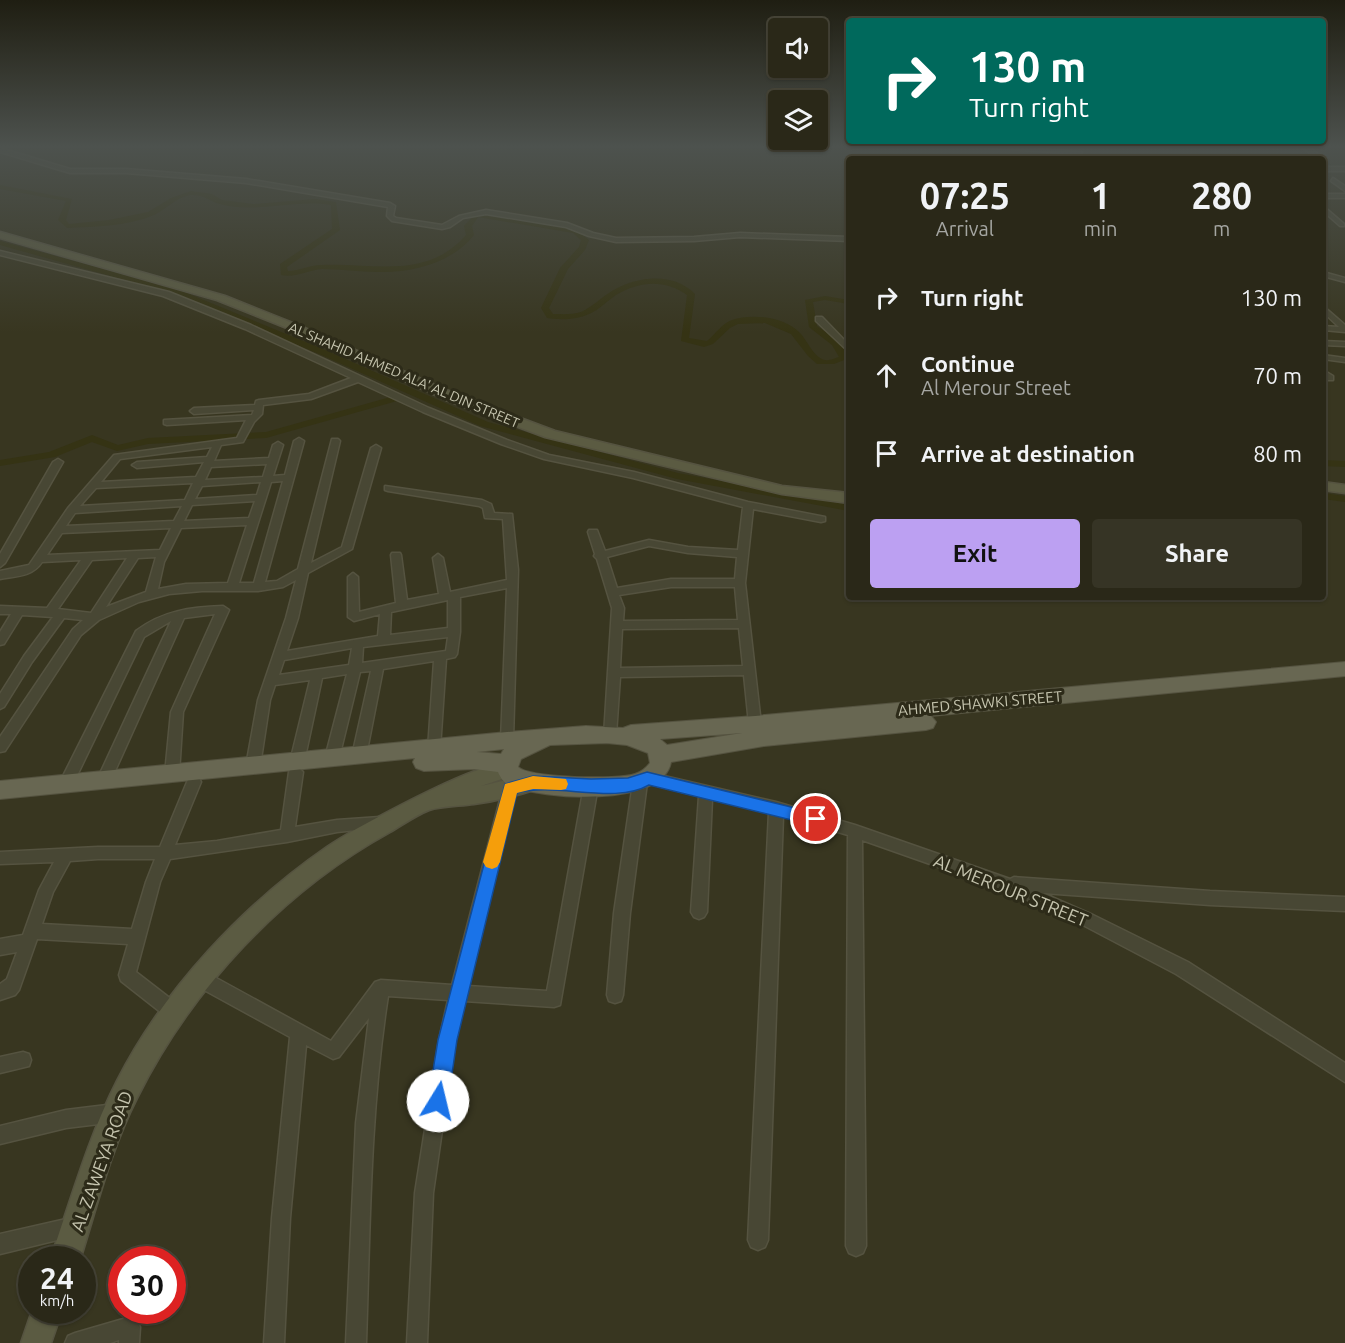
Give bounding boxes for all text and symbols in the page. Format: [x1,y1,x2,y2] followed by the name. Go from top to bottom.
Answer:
[768,18,828,150] map controls
[768,18,828,78] button: sound
[870,42,948,120] icon: right
[969,43,1086,90] text: 130 m
[768,90,828,150] button: layers
[969,92,1089,122] text: Turn right
[920,175,1010,216] text: 07:25
[1090,175,1111,216] text: 1
[1191,175,1252,216] text: 280
[936,217,994,240] text: Arrival
[1084,217,1117,240] text: min
[1213,217,1230,240] text: m
[870,281,903,314] icon: right
[921,285,1023,310] text: Turn right
[1241,285,1302,310] text: 130 m
[286,319,522,431] street label: AL SHAHID AHMED ALA' AL DIN STREET
[921,351,1015,376] text: Continue
[870,359,903,392] icon: ahead
[1253,363,1302,388] text: 70 m
[921,376,1071,399] text: Al Merour Street
[870,437,903,470] icon: arrive
[921,441,1135,466] text: Arrive at destination
[1253,441,1302,466] text: 80 m
[870,519,1080,588] button: Exit
[1092,519,1302,588] button: Share
[897,687,1063,719] street label: AHMED SHAWKI STREET
[790,793,841,844] pin
[799,802,832,835] icon: arrive
[931,850,1091,930] street label: AL MEROUR STREET
[406,1069,470,1133] position arrow
[66,1088,136,1234] street label: AL ZAWEYA ROAD
[108,1246,186,1324] speed limit sign: 30
[40,1261,74,1295] text: 24
[40,1292,74,1309] text: km/h

